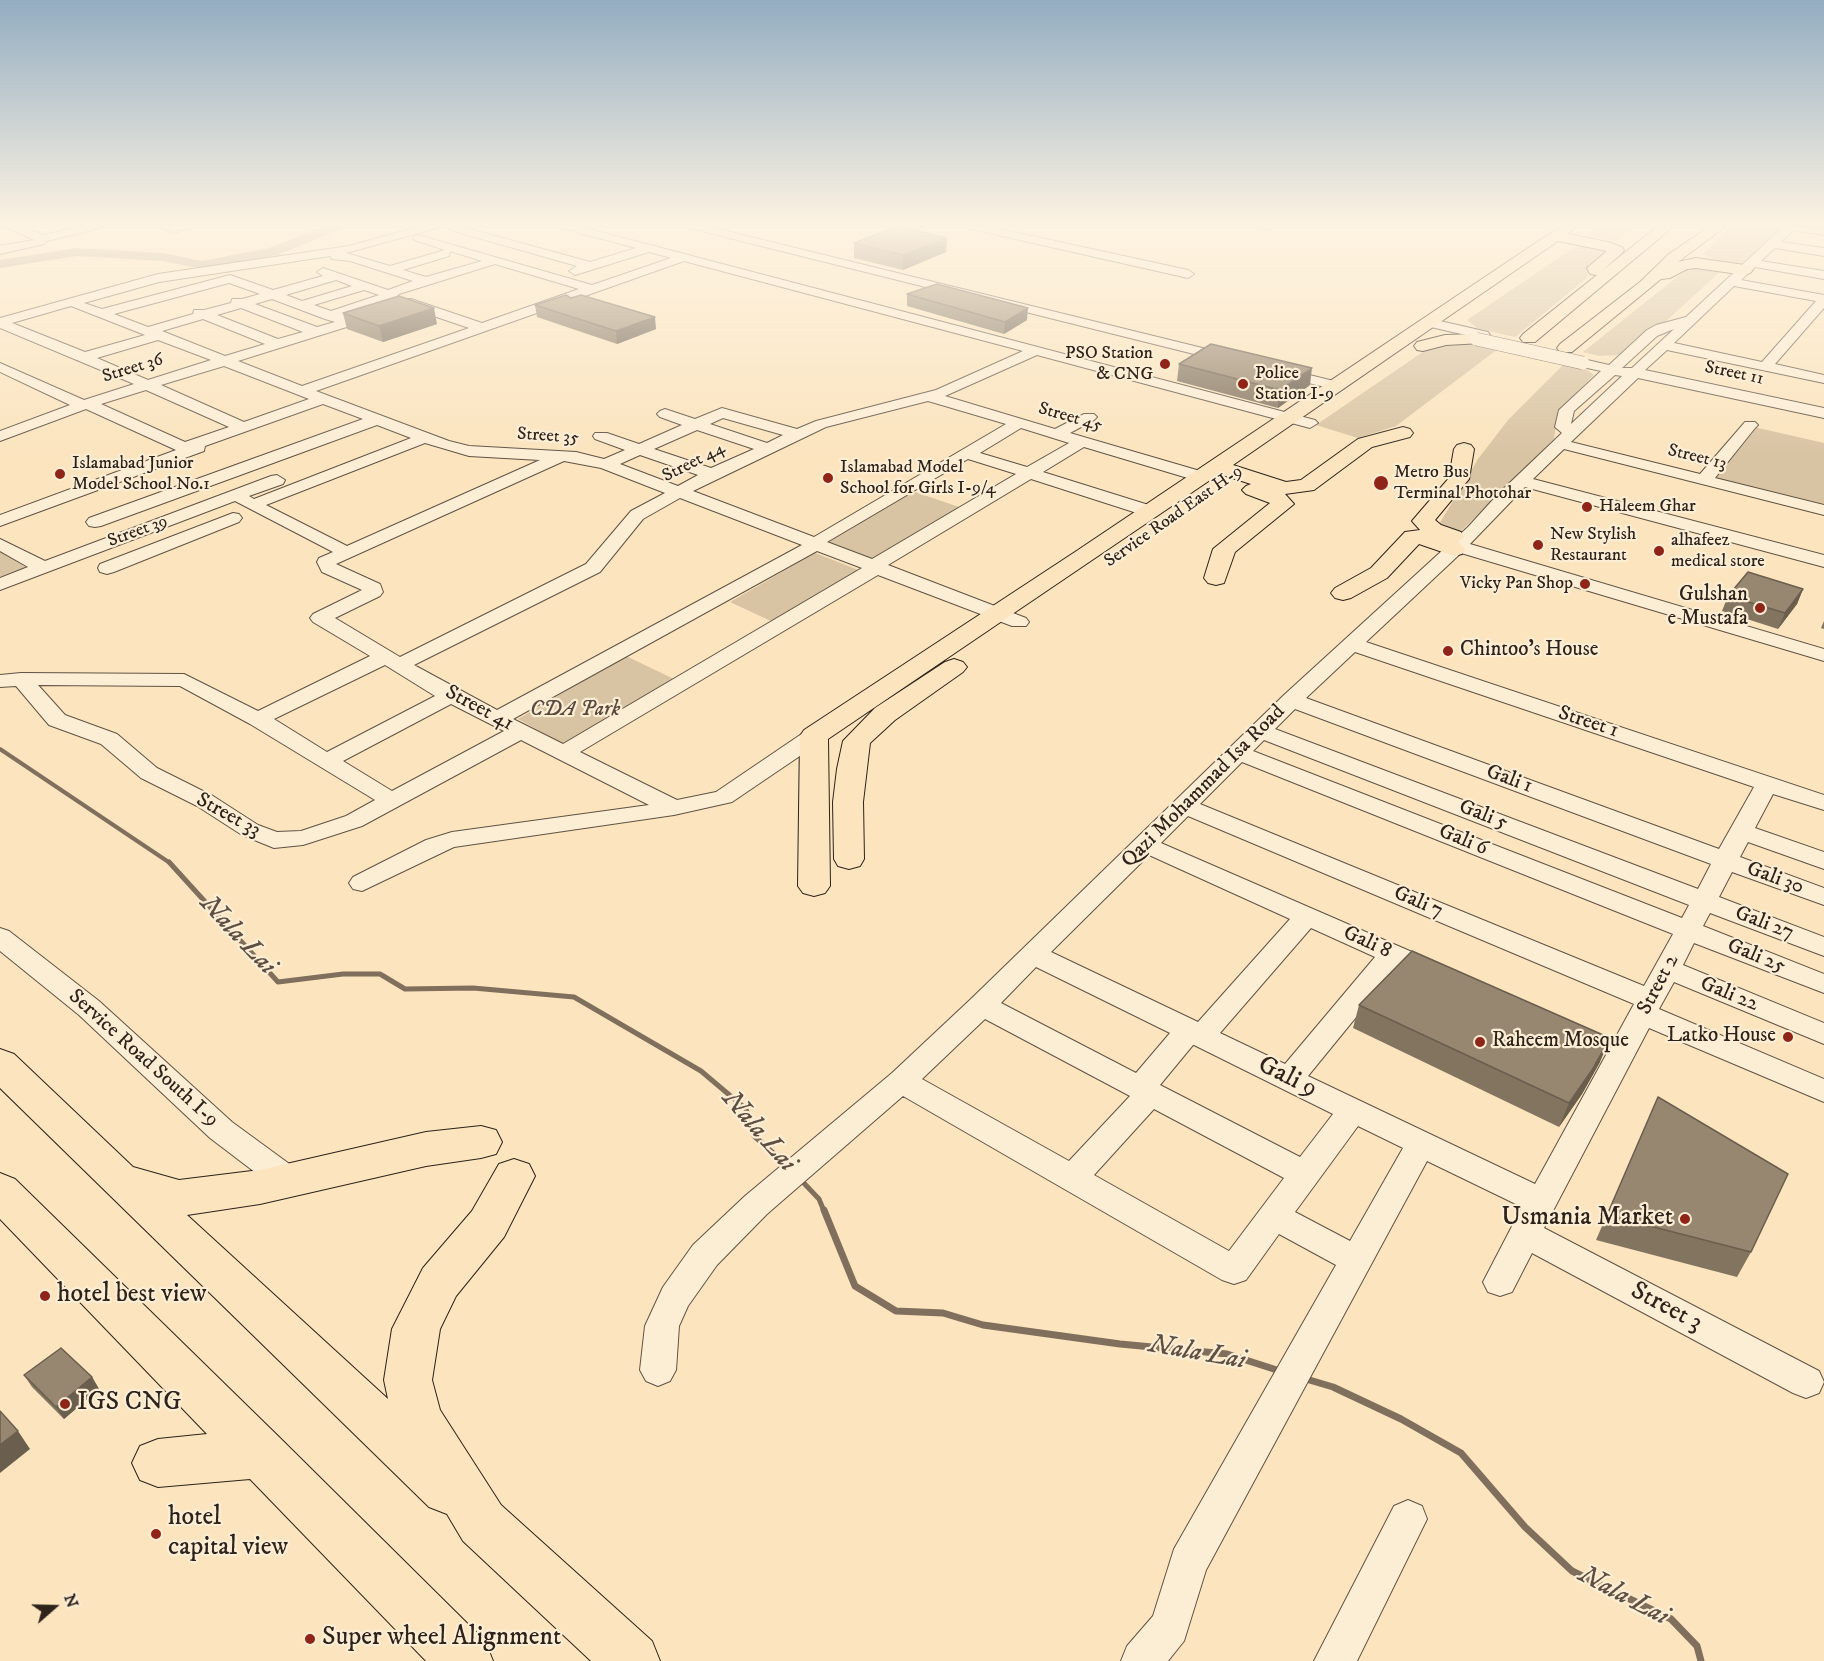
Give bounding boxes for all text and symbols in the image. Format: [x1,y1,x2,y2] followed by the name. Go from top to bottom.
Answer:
[1065,343,1153,386] place label: PSO Station & CNG
[100,350,166,388] street label: Street 36
[1158,357,1172,371] marker: PSO Station & CNG
[1703,357,1765,391] street label: Street 11
[1255,363,1334,406] place label: Police Station I-9
[1236,377,1250,391] marker: Police Station I-9
[1035,399,1105,437] street label: Street 45
[516,424,580,450] street label: Street 35
[659,438,729,488] street label: Street 44
[1665,440,1729,476] street label: Street 13
[72,453,210,496] place label: Islamabad Junior Model School No.1
[840,457,996,500] place label: Islamabad Model School for Girls I-9/4
[1101,461,1247,573] street label: Service Road East H-9
[1394,462,1531,504] place label: Metro Bus Terminal Photohar
[53,467,67,481] marker: Islamabad Junior Model School No.1
[821,471,835,485] marker: Islamabad Model School for Girls I-9/4
[1372,474,1390,492] marker: Metro Bus Terminal Photohar
[1599,496,1696,518] place label: Haleem Ghar
[1580,500,1594,514] marker: Haleem Ghar
[105,511,171,553] street label: Street 39
[1550,524,1636,566] place label: New Stylish Restaurant
[1671,530,1765,572] place label: alhafeez medical store
[1531,538,1545,552] marker: New Stylish Restaurant
[1652,544,1666,558] marker: alhafeez medical store
[1460,573,1573,595] place label: Vicky Pan Shop
[1578,577,1592,591] marker: Vicky Pan Shop
[1668,583,1748,633] place label: Gulshan e Mustafa
[1753,601,1767,615] marker: Gulshan e Mustafa
[1460,638,1598,664] place label: Chintoo's House
[1441,644,1455,658] marker: Chintoo's House
[440,681,518,737] street label: Street 41
[530,698,620,724] park label: CDA Park
[1117,700,1291,874] street label: Qazi Mohammad Isa Road
[1555,701,1621,745] street label: Street 1
[1482,760,1536,800] street label: Gali 1
[191,788,265,844] street label: Street 33
[1455,795,1511,837] street label: Gali 5
[1435,820,1491,862] street label: Gali 6
[1743,857,1807,901] street label: Gali 30
[1390,881,1446,925] street label: Gali 7
[192,889,282,983] water label: Nala Lai
[1731,901,1797,947] street label: Gali 27
[1339,921,1395,965] street label: Gali 8
[1723,934,1789,980] street label: Gali 25
[1633,951,1685,1019] street label: Street 2
[1696,972,1762,1018] street label: Gali 22
[62,985,224,1133] street label: Service Road South I-9
[1667,1024,1776,1050] place label: Latko House
[1492,1029,1629,1055] place label: Raheem Mosque
[1781,1030,1795,1044] marker: Latko House
[1473,1035,1487,1049] marker: Raheem Mosque
[1252,1050,1322,1106] street label: Gali 9
[714,1084,802,1180] water label: Nala Lai
[1501,1203,1673,1235] place label: Usmania Market
[1678,1212,1692,1226] marker: Usmania Market
[1625,1276,1707,1340] street label: Street 3
[57,1280,207,1312] place label: hotel best view
[38,1289,52,1303] marker: hotel best view
[1146,1330,1248,1378] water label: Nala Lai
[77,1388,181,1420] place label: IGS CNG
[58,1397,72,1411] marker: IGS CNG
[168,1503,288,1564] place label: hotel capital view
[149,1527,163,1541] marker: hotel capital view
[1572,1560,1674,1634] water label: Nala Lai
[24,1577,84,1637] north arrow
[59,1591,83,1610] text: N
[322,1623,561,1655] place label: Super wheel Alignment
[303,1632,317,1646] marker: Super wheel Alignment

